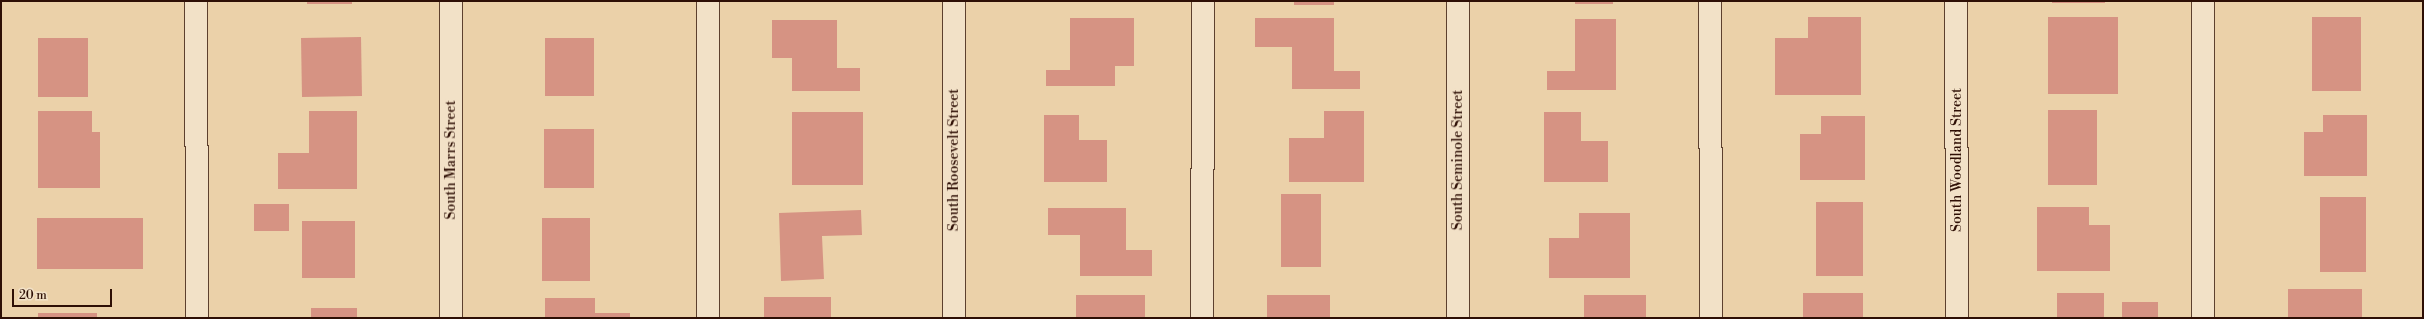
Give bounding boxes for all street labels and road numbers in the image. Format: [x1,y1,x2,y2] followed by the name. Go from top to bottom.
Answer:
[1949,88,1965,232] street label: South Woodland Street
[946,89,962,231] street label: South Roosevelt Street
[1450,90,1466,230] street label: South Seminole Street
[443,100,459,220] street label: South Marrs Street

